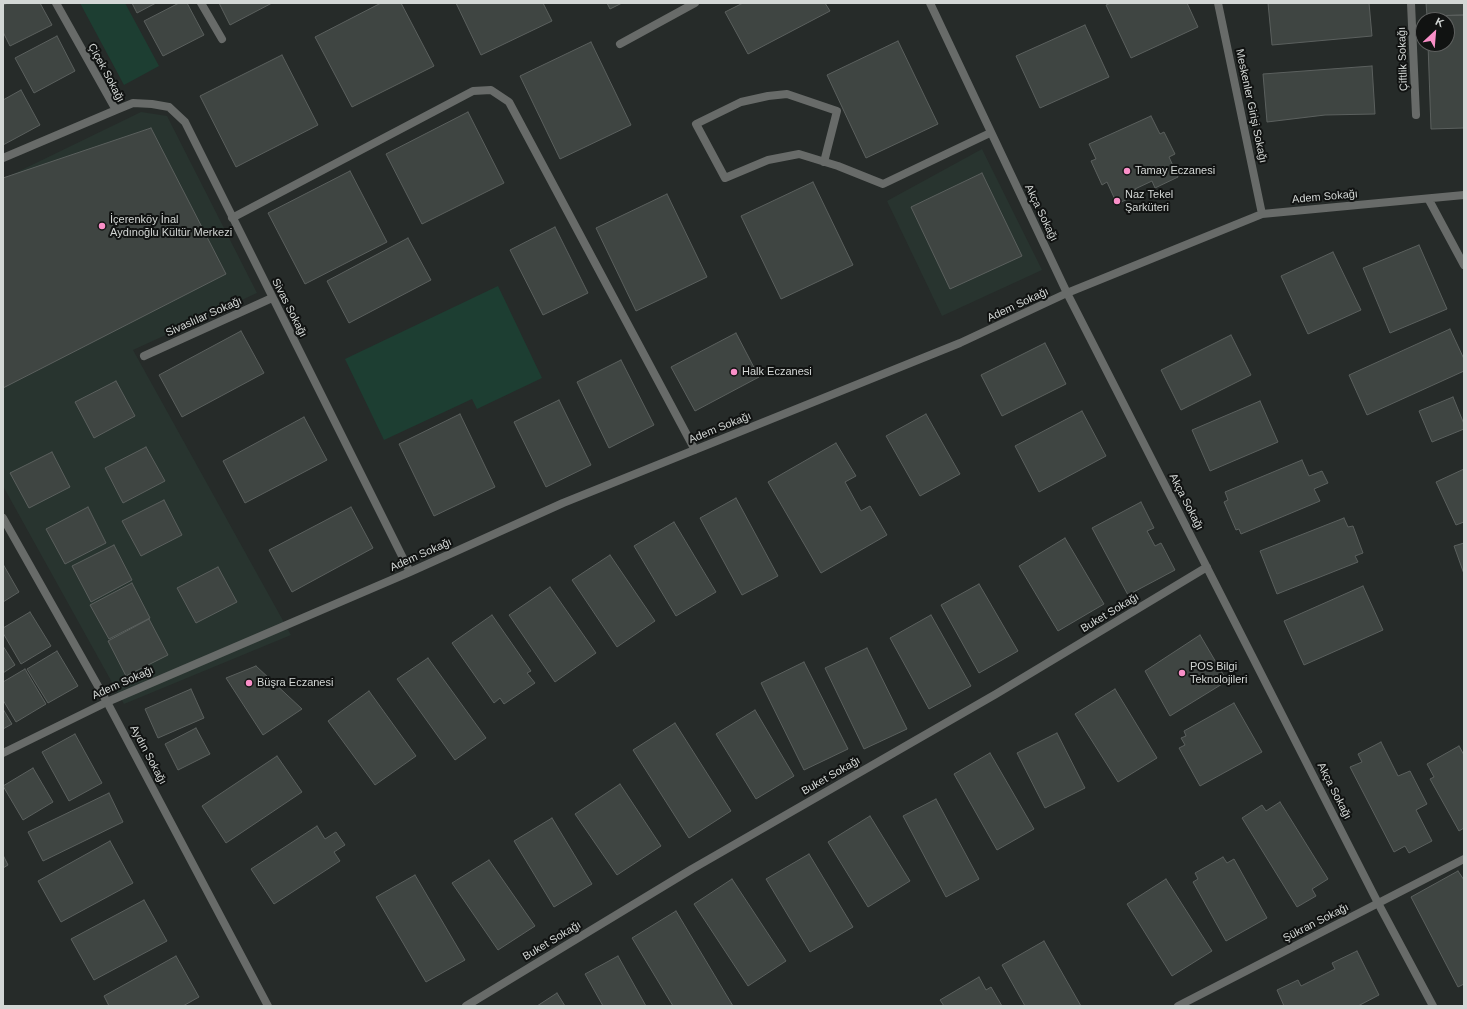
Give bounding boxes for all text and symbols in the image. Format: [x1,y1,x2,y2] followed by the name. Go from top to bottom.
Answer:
[1415,12,1455,52] north arrow
[1434,15,1446,29] text: K
[1395,27,1411,91] street label: Çiftlik Sokağı
[85,41,127,105] street label: Çiçek Sokağı
[1232,48,1270,164] street label: Meskenler Girişi Sokağı
[1135,164,1215,178] place label: Tamay Eczanesi
[1122,166,1132,176] marker: Tamay Eczanesi
[1022,182,1060,244] street label: Akça Sokağı
[1125,188,1173,214] place label: Naz Tekel Şarküteri
[1292,188,1358,206] street label: Adem Sokağı
[1112,196,1122,206] marker: Naz Tekel Şarküteri
[110,213,232,239] place label: İçerenköy İnal Aydınoğlu Kültür Merkezi
[97,221,107,231] marker: İçerenköy İnal Aydınoğlu Kültür Merkezi
[269,276,309,340] street label: Sivas Sokağı
[985,285,1051,325] street label: Adem Sokağı
[164,294,244,340] street label: Sivaslılar Sokağı
[742,365,812,379] place label: Halk Eczanesi
[729,367,739,377] marker: Halk Eczanesi
[687,410,753,446] street label: Adem Sokağı
[1166,471,1206,533] street label: Akça Sokağı
[388,536,454,574] street label: Adem Sokağı
[1079,590,1141,636] street label: Buket Sokağı
[1190,660,1247,686] place label: POS Bilgi Teknolojileri
[90,664,156,702] street label: Adem Sokağı
[1177,668,1187,678] marker: POS Bilgi Teknolojileri
[257,676,333,690] place label: Büşra Eczanesi
[244,678,254,688] marker: Büşra Eczanesi
[127,723,169,787] street label: Aydın Sokağı
[799,754,863,798] street label: Buket Sokağı
[1314,760,1354,822] street label: Akça Sokağı
[1281,901,1351,945] street label: Şükran Sokağı
[521,918,583,964] street label: Buket Sokağı

